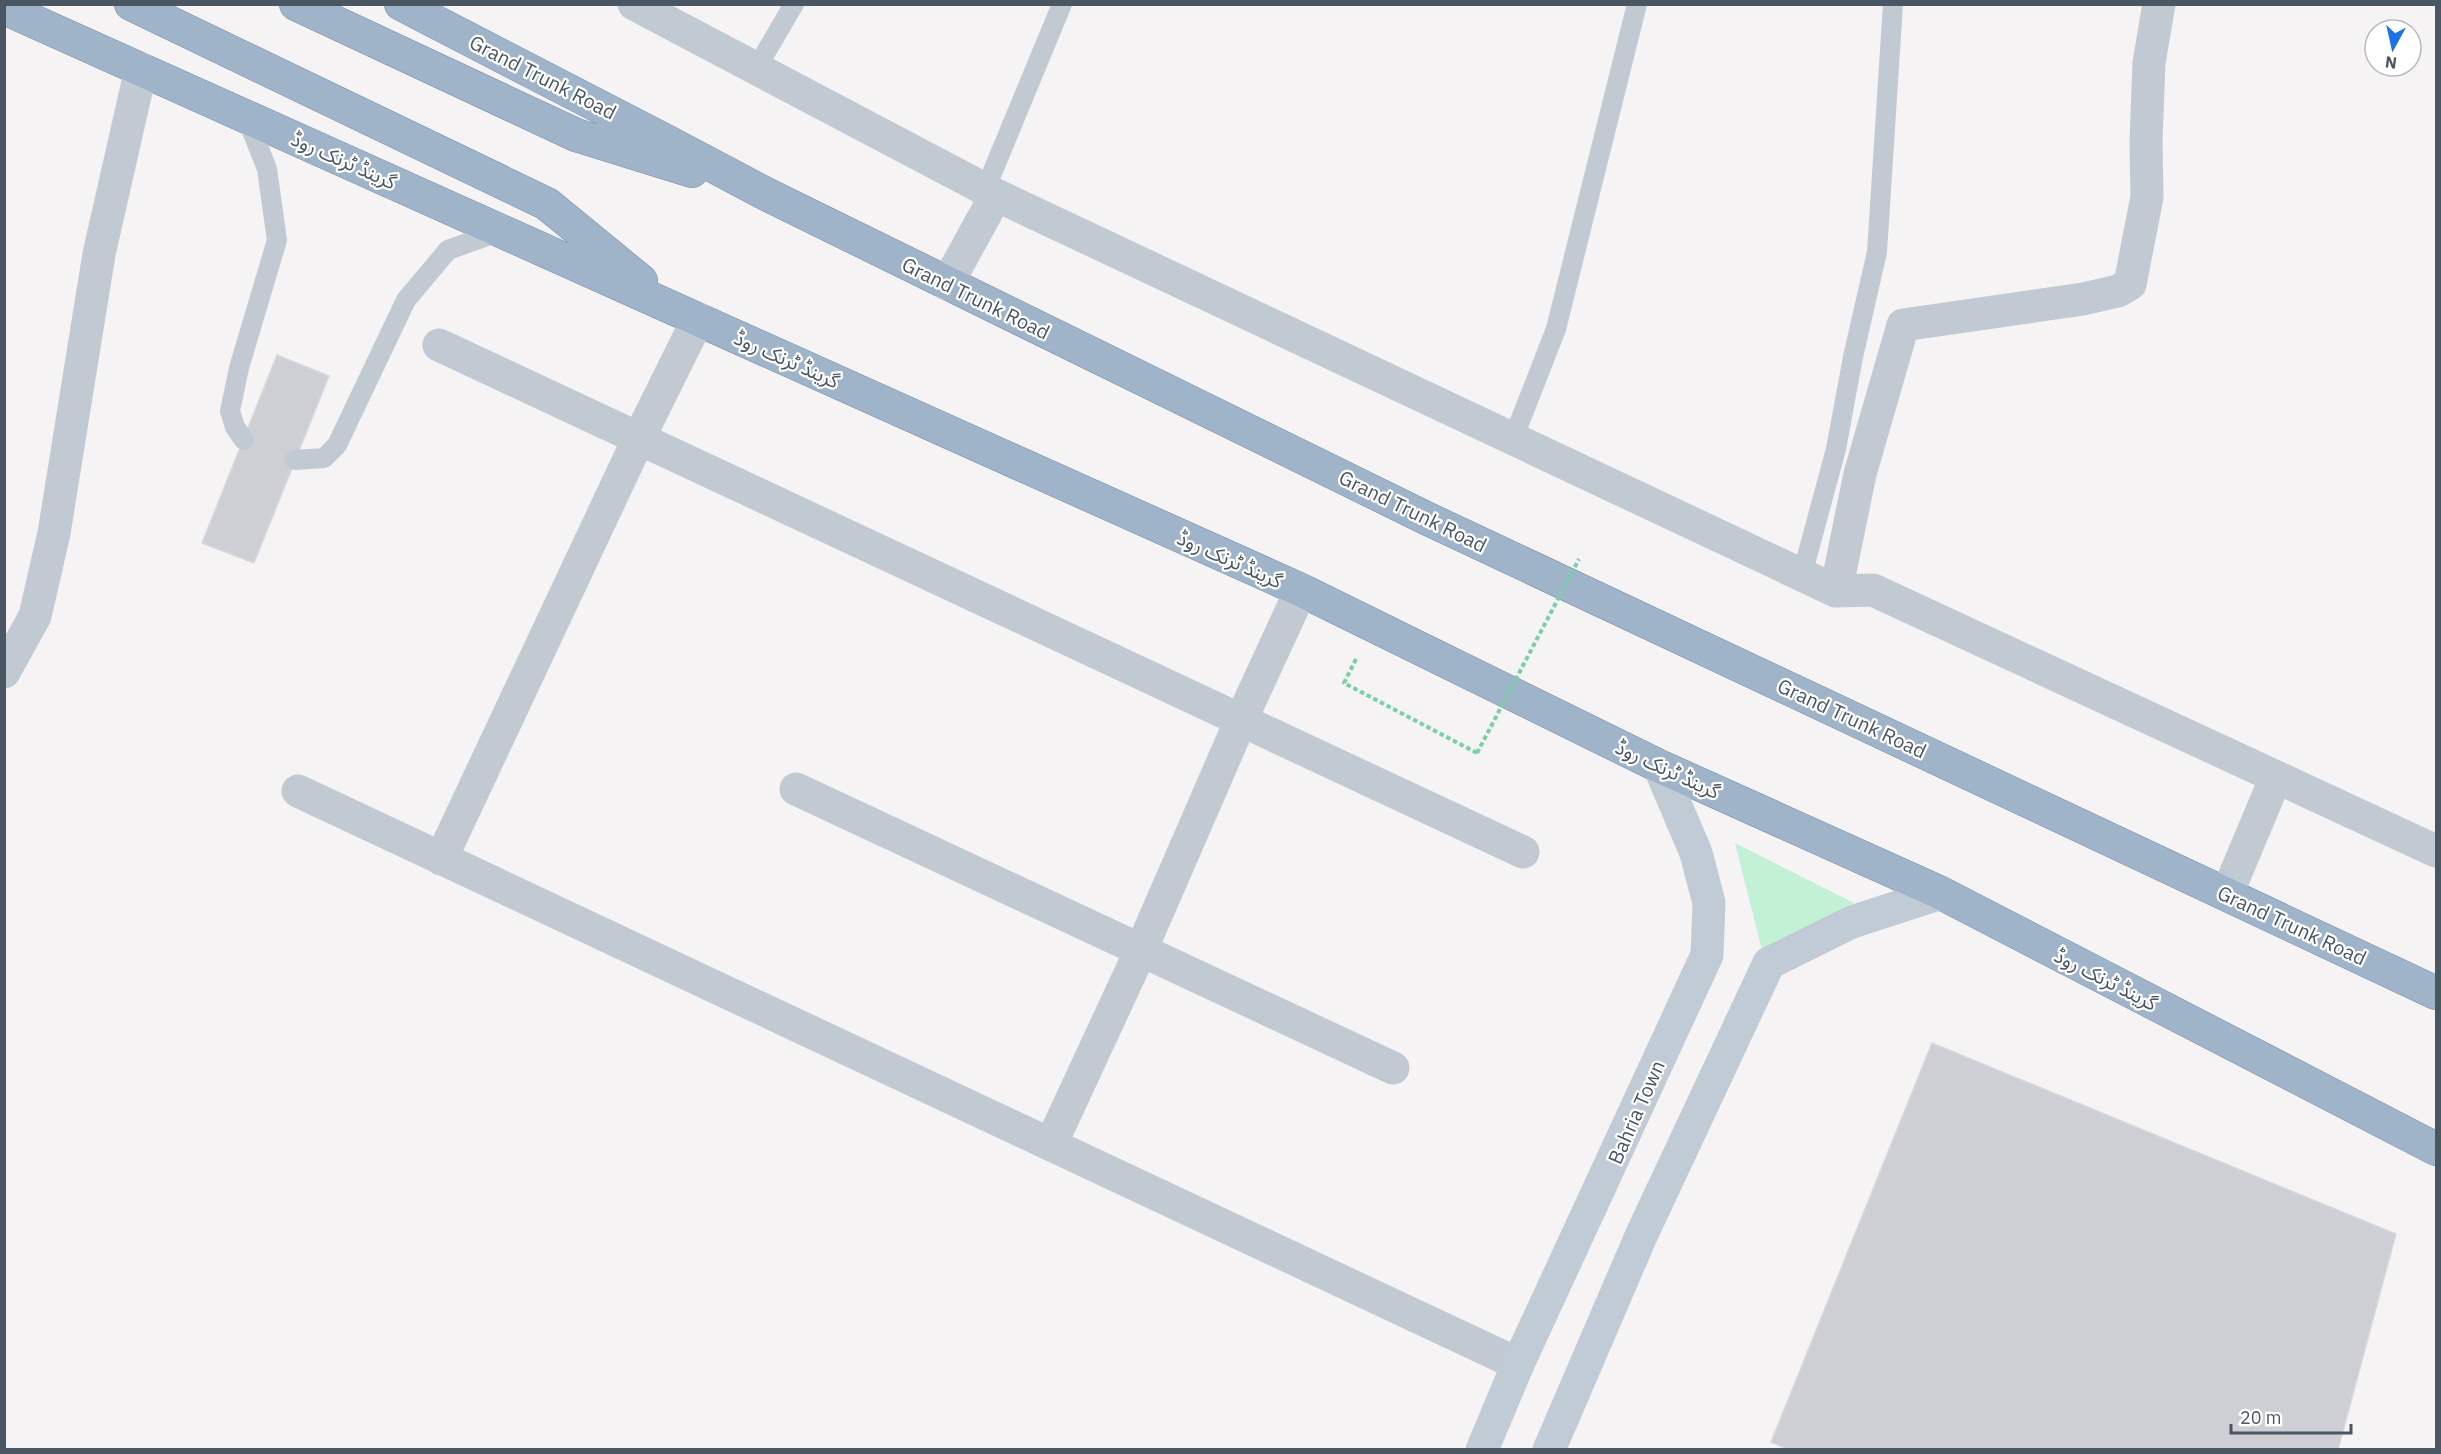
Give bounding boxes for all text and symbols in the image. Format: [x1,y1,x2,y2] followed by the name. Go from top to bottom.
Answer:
[2363,18,2423,78] north arrow
[465,28,621,126] street label: Grand Trunk Road
[2384,52,2398,74] text: N
[287,125,402,196] street label: گرینڈ ٹرنک روڈ
[898,250,1054,346] street label: Grand Trunk Road
[730,324,845,395] street label: گرینڈ ٹرنک روڈ
[1335,463,1491,559] street label: Grand Trunk Road
[1173,524,1288,595] street label: گرینڈ ٹرنک روڈ
[1773,672,1931,764] street label: Grand Trunk Road
[1611,733,1725,805] street label: گرینڈ ٹرنک روڈ
[2213,879,2371,971] street label: Grand Trunk Road
[2050,941,2163,1017] street label: گرینڈ ٹرنک روڈ
[1601,1056,1671,1168] street label: Bahria Town
[2231,1397,2351,1435] scale bar
[2240,1406,2282,1429] text: 20 m

